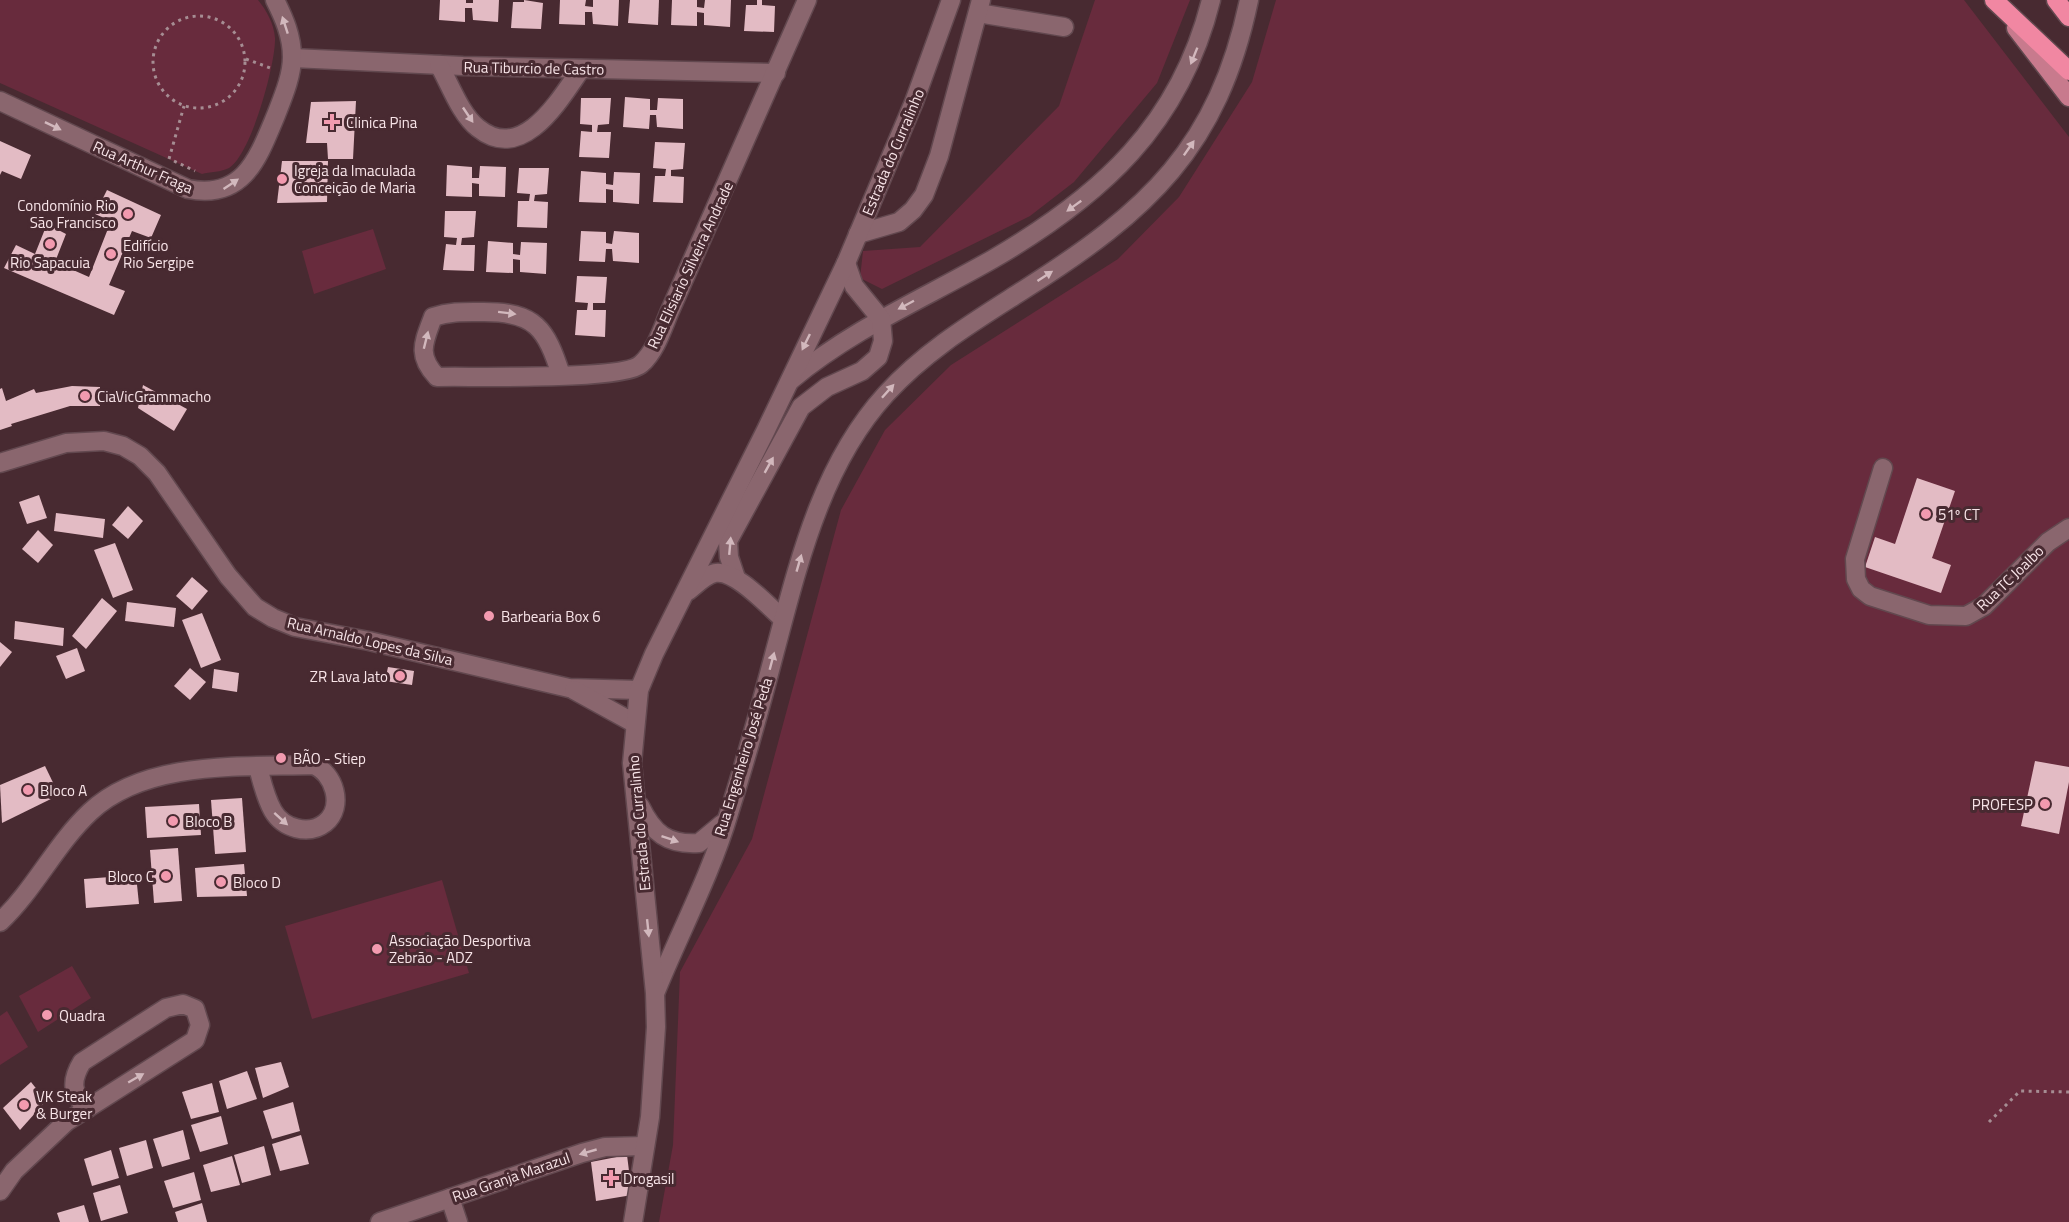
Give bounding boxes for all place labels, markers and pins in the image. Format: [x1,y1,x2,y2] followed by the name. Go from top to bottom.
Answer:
[346,111,418,134] place label: Clinica Pina
[323,113,341,131] marker: Clinica Pina
[294,159,416,199] place label: Igreja da Imaculada Conceição de Maria
[275,172,289,186] marker: Igreja da Imaculada Conceição de Maria
[17,194,116,234] place label: Condomínio Rio São Francisco
[121,207,135,221] marker: Condomínio Rio São Francisco
[123,234,194,274] place label: Edifício Rio Sergipe
[43,237,57,251] marker: Rio Sapacuia
[104,247,118,261] marker: Edifício Rio Sergipe
[10,251,91,274] place label: Rio Sapacuia
[97,385,211,408] place label: CiaVicGrammacho
[78,389,92,403] marker: CiaVicGrammacho
[1938,503,1980,526] place label: 51º CT
[1919,507,1933,521] marker: 51º CT
[501,605,601,628] place label: Barbearia Box 6
[482,609,496,623] marker: Barbearia Box 6
[310,665,388,688] place label: ZR Lava Jato
[393,669,407,683] marker: ZR Lava Jato
[293,747,366,770] place label: BÃO - Stiep
[274,751,288,765] marker: BÃO - Stiep
[40,779,87,802] place label: Bloco A
[21,783,35,797] marker: Bloco A
[1972,793,2033,816] place label: PROFESP
[2038,797,2052,811] marker: PROFESP
[185,810,233,833] place label: Bloco B
[166,814,180,828] marker: Bloco B
[108,865,154,888] place label: Bloco C
[159,869,173,883] marker: Bloco C
[233,871,281,894] place label: Bloco D
[214,875,228,889] marker: Bloco D
[389,929,531,969] place label: Associação Desportiva Zebrão - ADZ
[370,942,384,956] marker: Associação Desportiva Zebrão - ADZ
[59,1004,106,1027] place label: Quadra
[40,1008,54,1022] marker: Quadra
[36,1085,92,1125] place label: VK Steak & Burger
[17,1098,31,1112] marker: VK Steak & Burger
[623,1167,675,1190] place label: Drogasil
[604,1171,618,1185] marker: Drogasil

